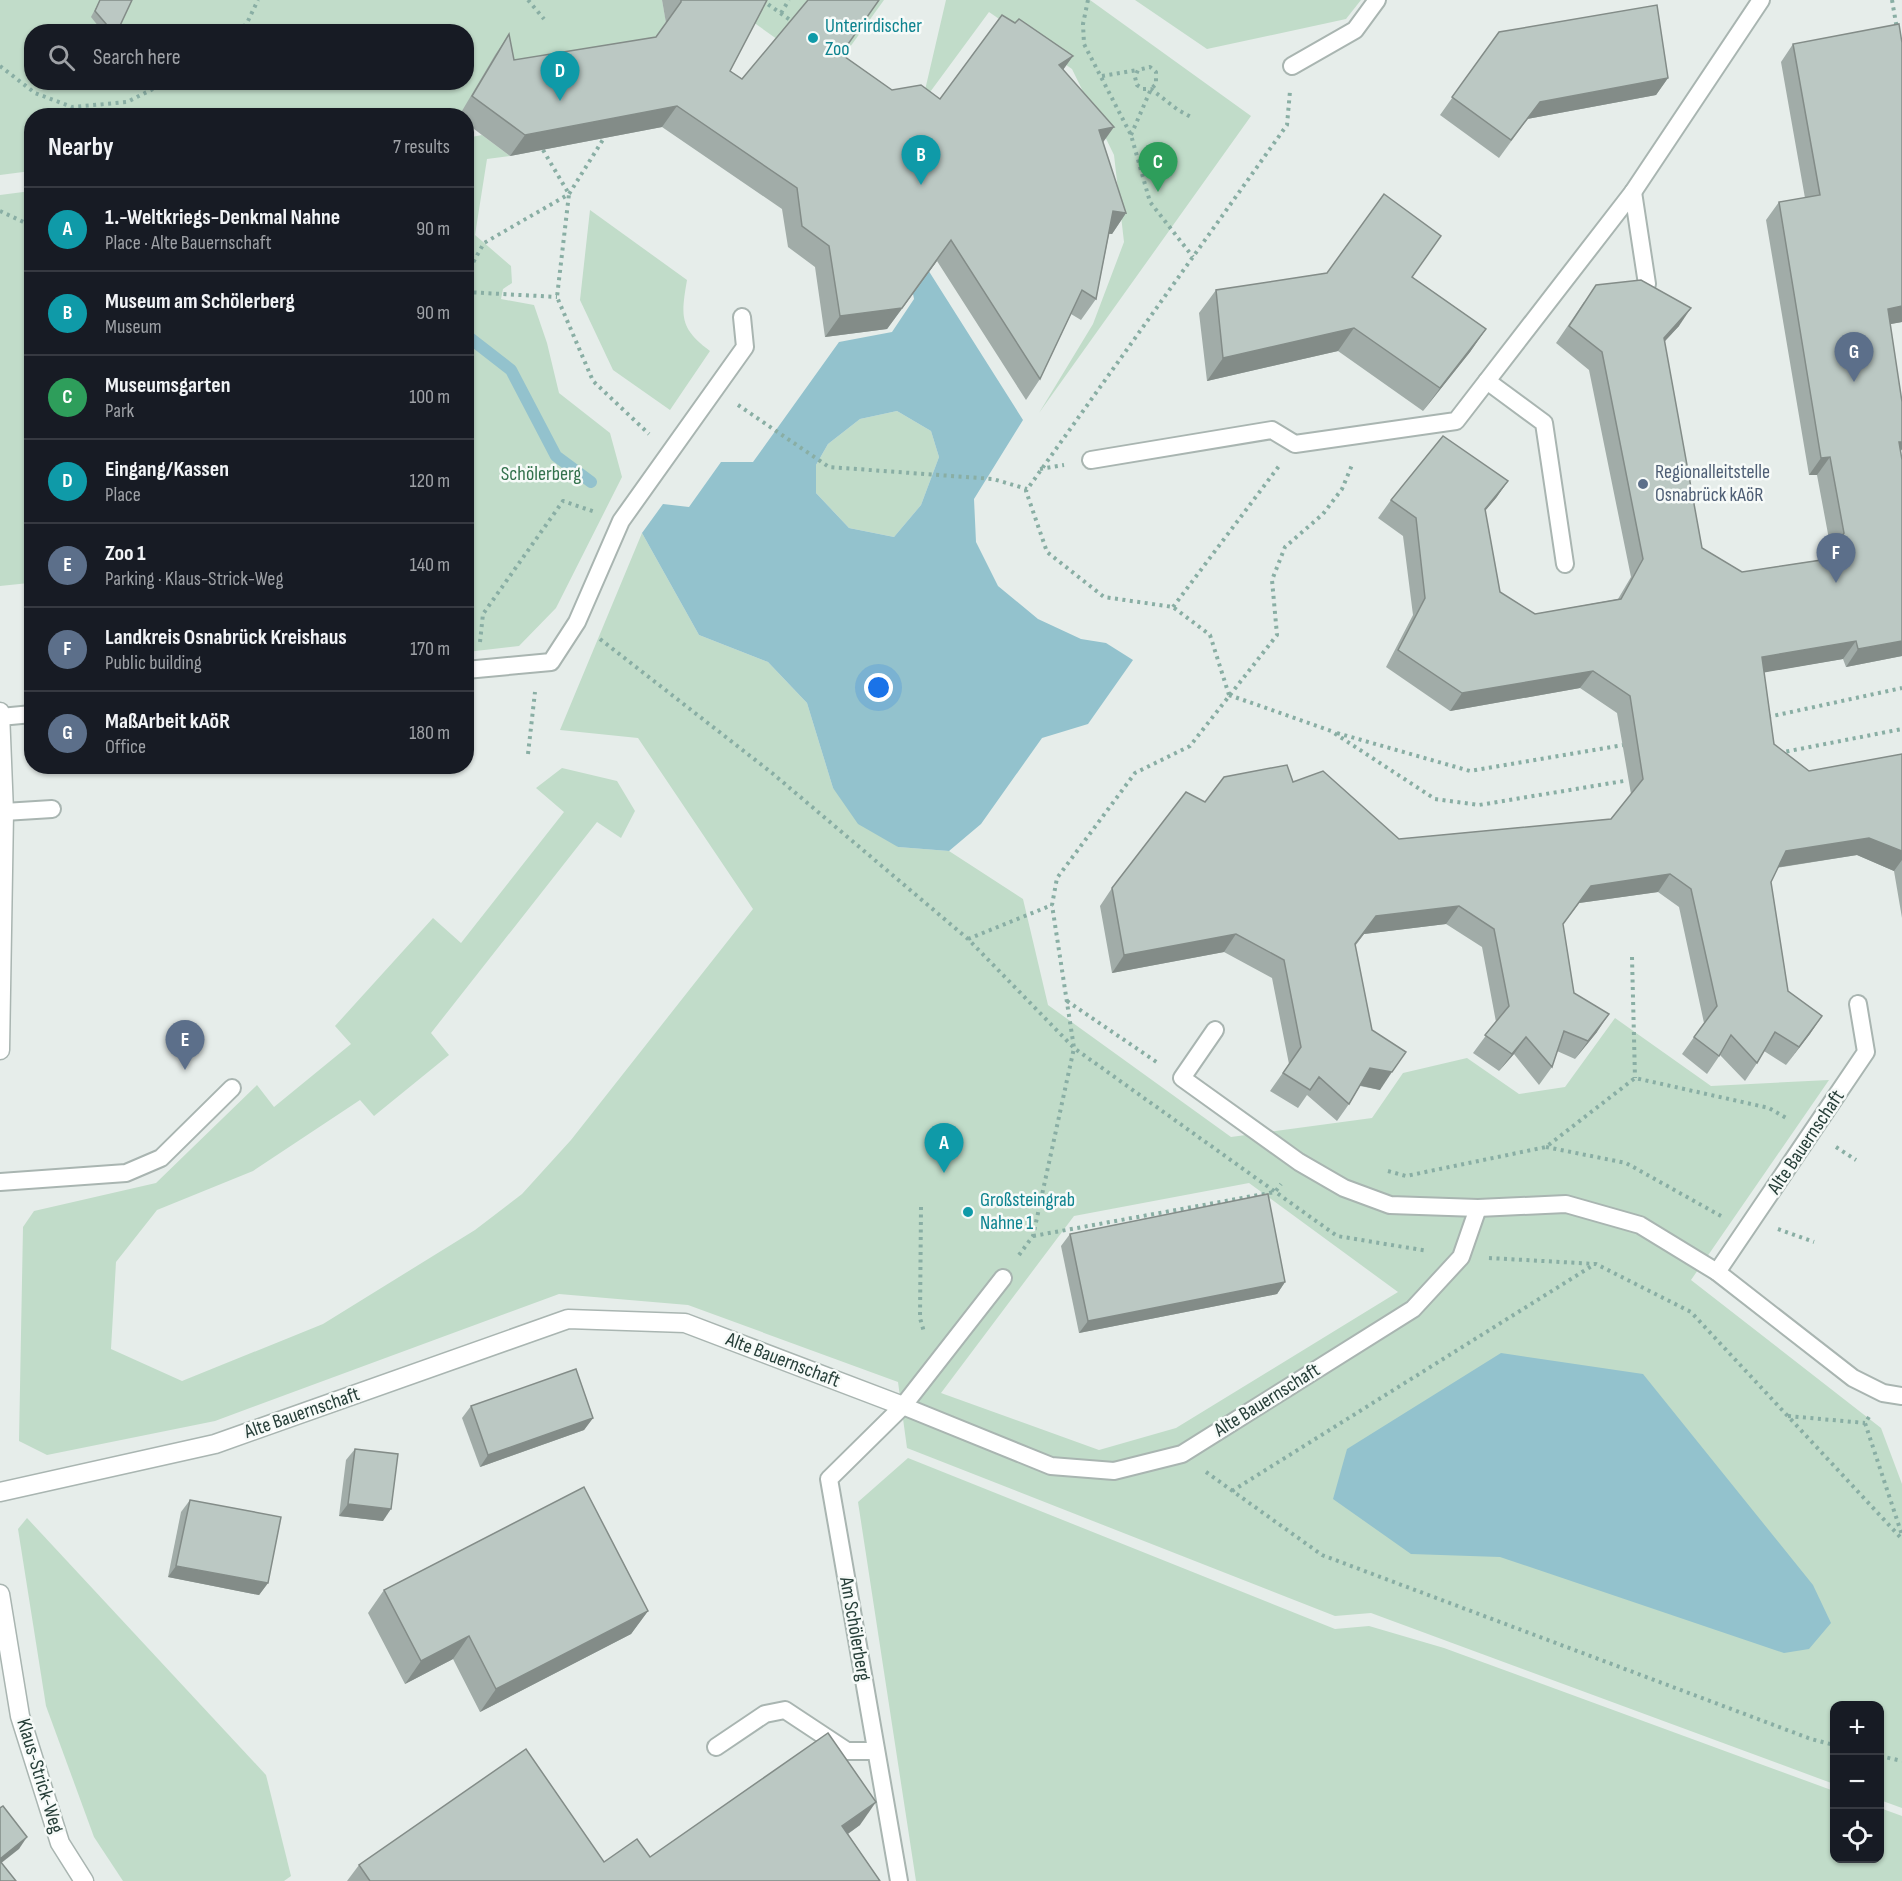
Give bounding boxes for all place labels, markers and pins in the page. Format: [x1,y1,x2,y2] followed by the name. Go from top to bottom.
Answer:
[825,14,922,61] place label: Unterirdischer Zoo
[806,31,820,45] marker: Unterirdischer Zoo
[540,51,580,101] pin: D
[902,136,940,185] pin: B
[1138,142,1178,192] pin: C
[1834,332,1874,382] pin: G
[1655,460,1770,507] place label: Regionalleitstelle Osnabrück kAöR
[1636,477,1650,491] marker: Regionalleitstelle Osnabrück kAöR
[1816,534,1856,583] pin: F
[166,1020,204,1070] pin: E
[924,1124,964,1173] pin: A
[980,1188,1075,1235] place label: Großsteingrab Nahne 1
[961,1205,975,1219] marker: Großsteingrab Nahne 1

